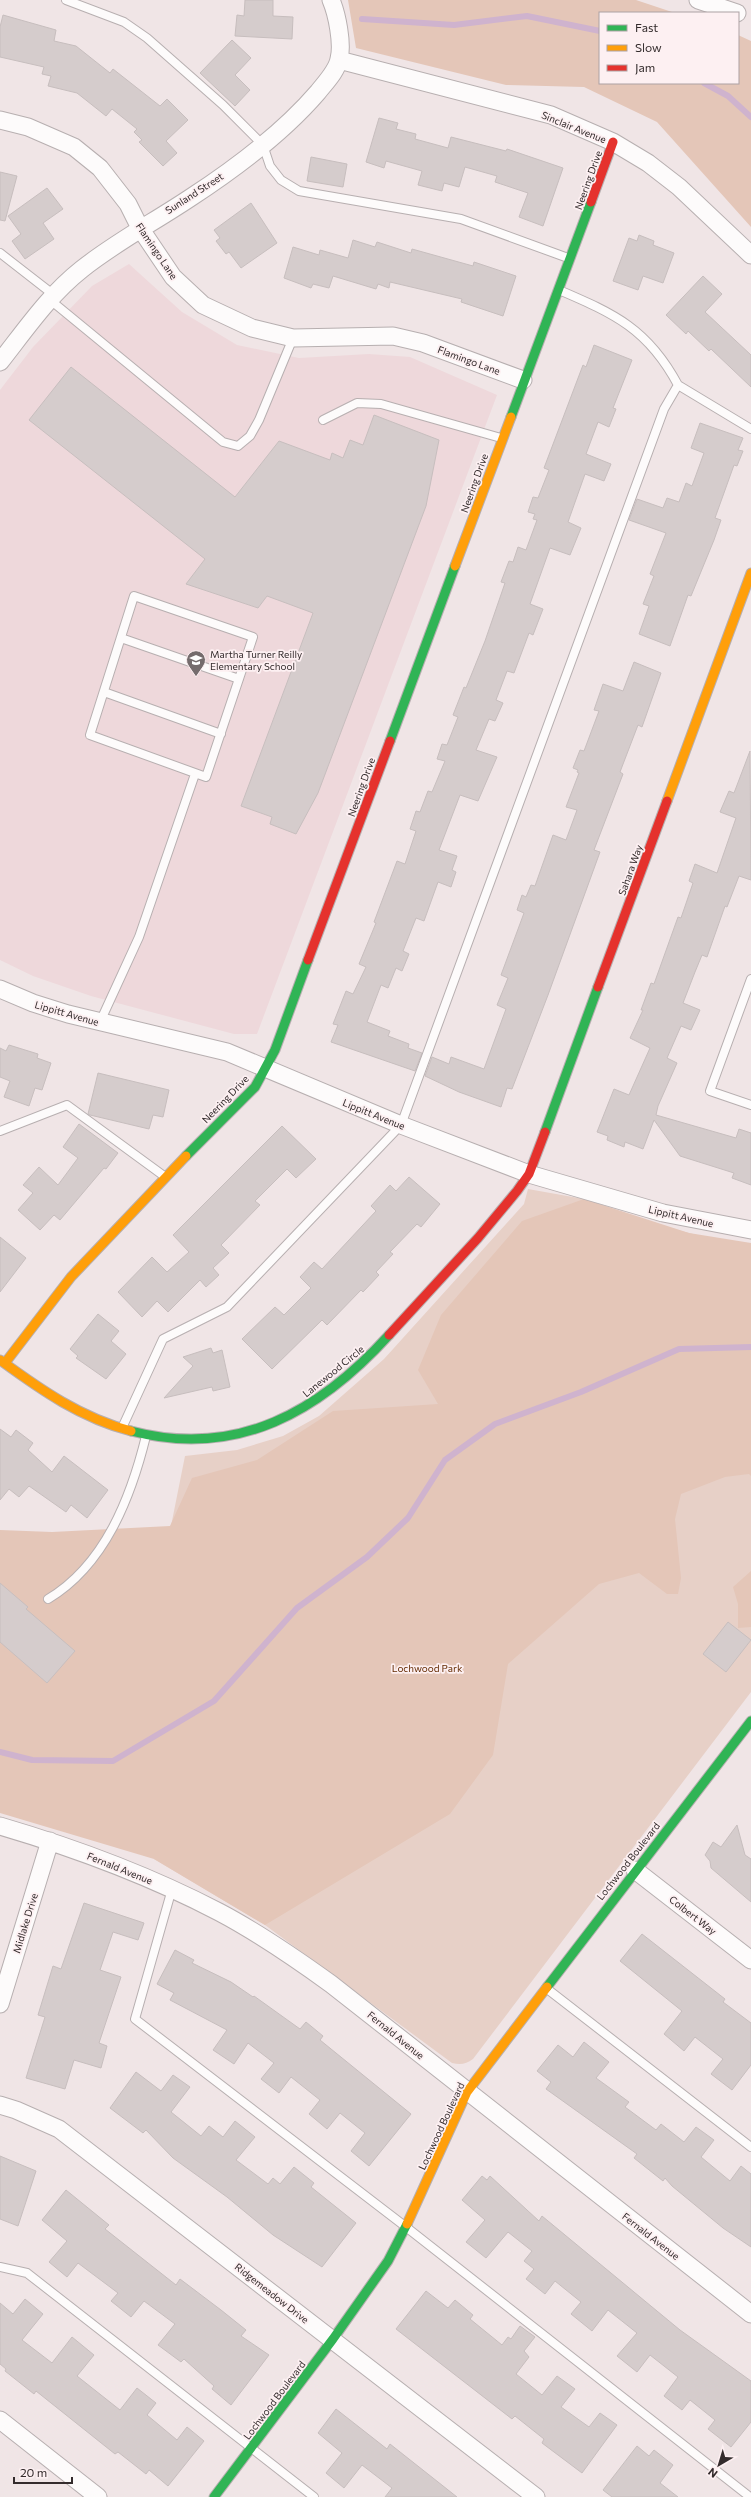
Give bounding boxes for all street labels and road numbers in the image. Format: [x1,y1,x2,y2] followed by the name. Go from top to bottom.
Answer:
[540,109,608,145] street label: Sinclair Avenue
[572,149,604,211] street label: Neering Drive
[163,170,225,216] street label: Sunland Street
[134,220,180,282] street label: Flamingo Lane
[436,343,502,377] street label: Flamingo Lane
[458,452,490,514] street label: Neering Drive
[345,756,377,818] street label: Neering Drive
[615,843,645,897] street label: Sahara Way
[34,998,100,1028] street label: Lippitt Avenue
[199,1073,251,1125] street label: Neering Drive
[341,1096,407,1132] street label: Lippitt Avenue
[647,1203,715,1229] street label: Lippitt Avenue
[300,1343,366,1399] street label: Lanewood Circle
[594,1820,662,1902] street label: Lochwood Boulevard
[86,1849,154,1887] street label: Fernald Avenue
[10,1891,40,1955] street label: Midlake Drive
[667,1893,719,1937] street label: Colbert Way
[365,2009,427,2061] street label: Fernald Avenue
[415,2080,467,2172] street label: Lochwood Boulevard
[620,2210,682,2262] street label: Fernald Avenue
[233,2260,311,2326] street label: Ridgemeadow Drive
[241,2358,308,2442] street label: Lochwood Boulevard

